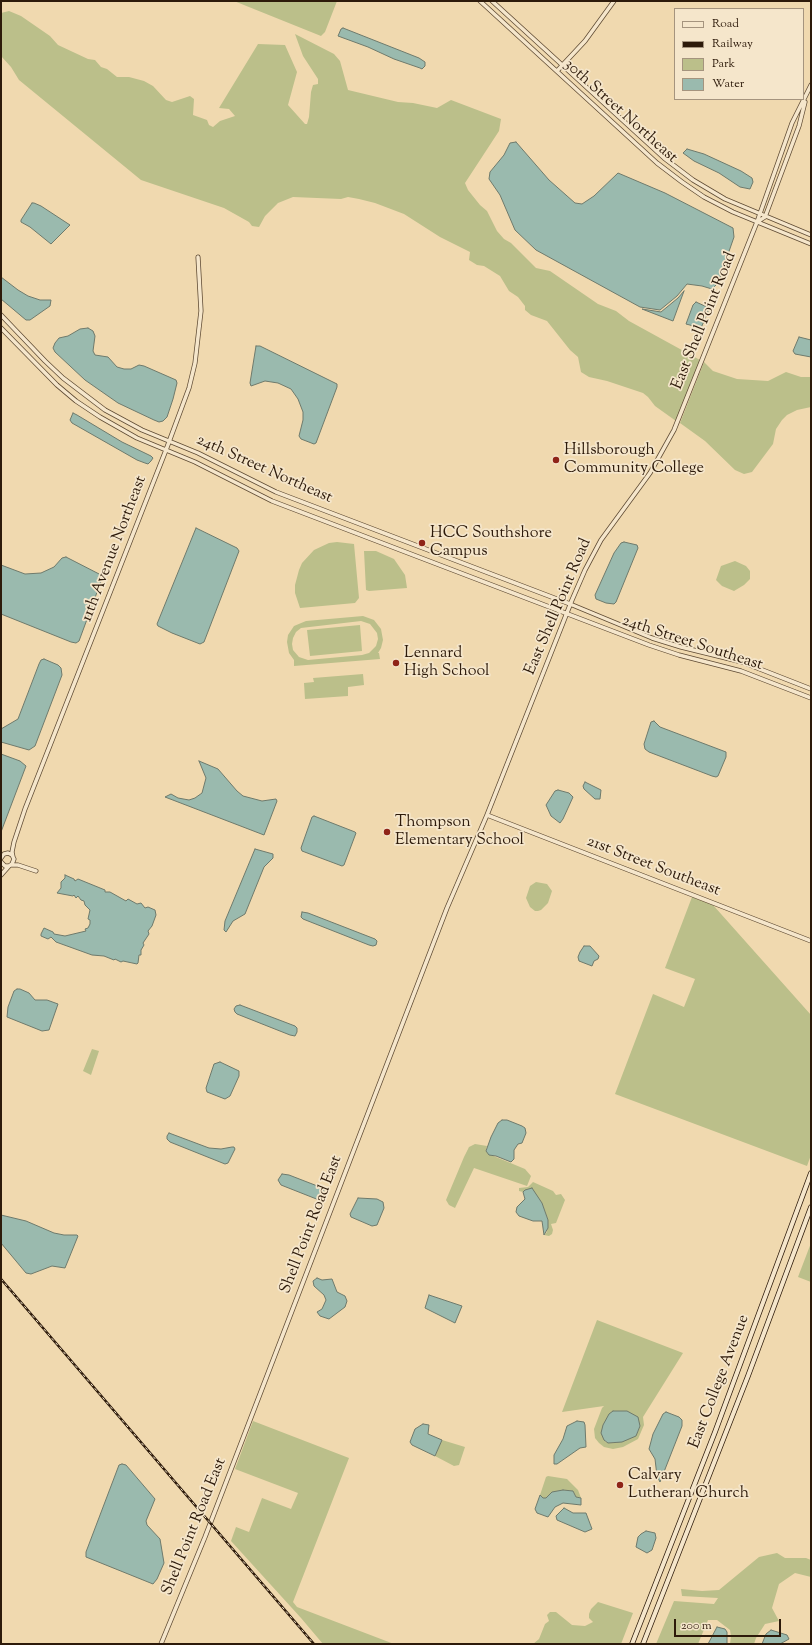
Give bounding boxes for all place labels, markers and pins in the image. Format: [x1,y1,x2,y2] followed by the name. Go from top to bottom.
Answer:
[564,441,704,479] place label: Hillsborough Community College
[551,455,561,465] marker: Hillsborough Community College
[430,524,552,562] place label: HCC Southshore Campus
[417,538,427,548] marker: HCC Southshore Campus
[404,644,490,682] place label: Lennard High School
[391,658,401,668] marker: Lennard High School
[395,813,524,851] place label: Thompson Elementary School
[382,827,392,837] marker: Thompson Elementary School
[628,1466,749,1504] place label: Calvary Lutheran Church
[615,1480,625,1490] marker: Calvary Lutheran Church

